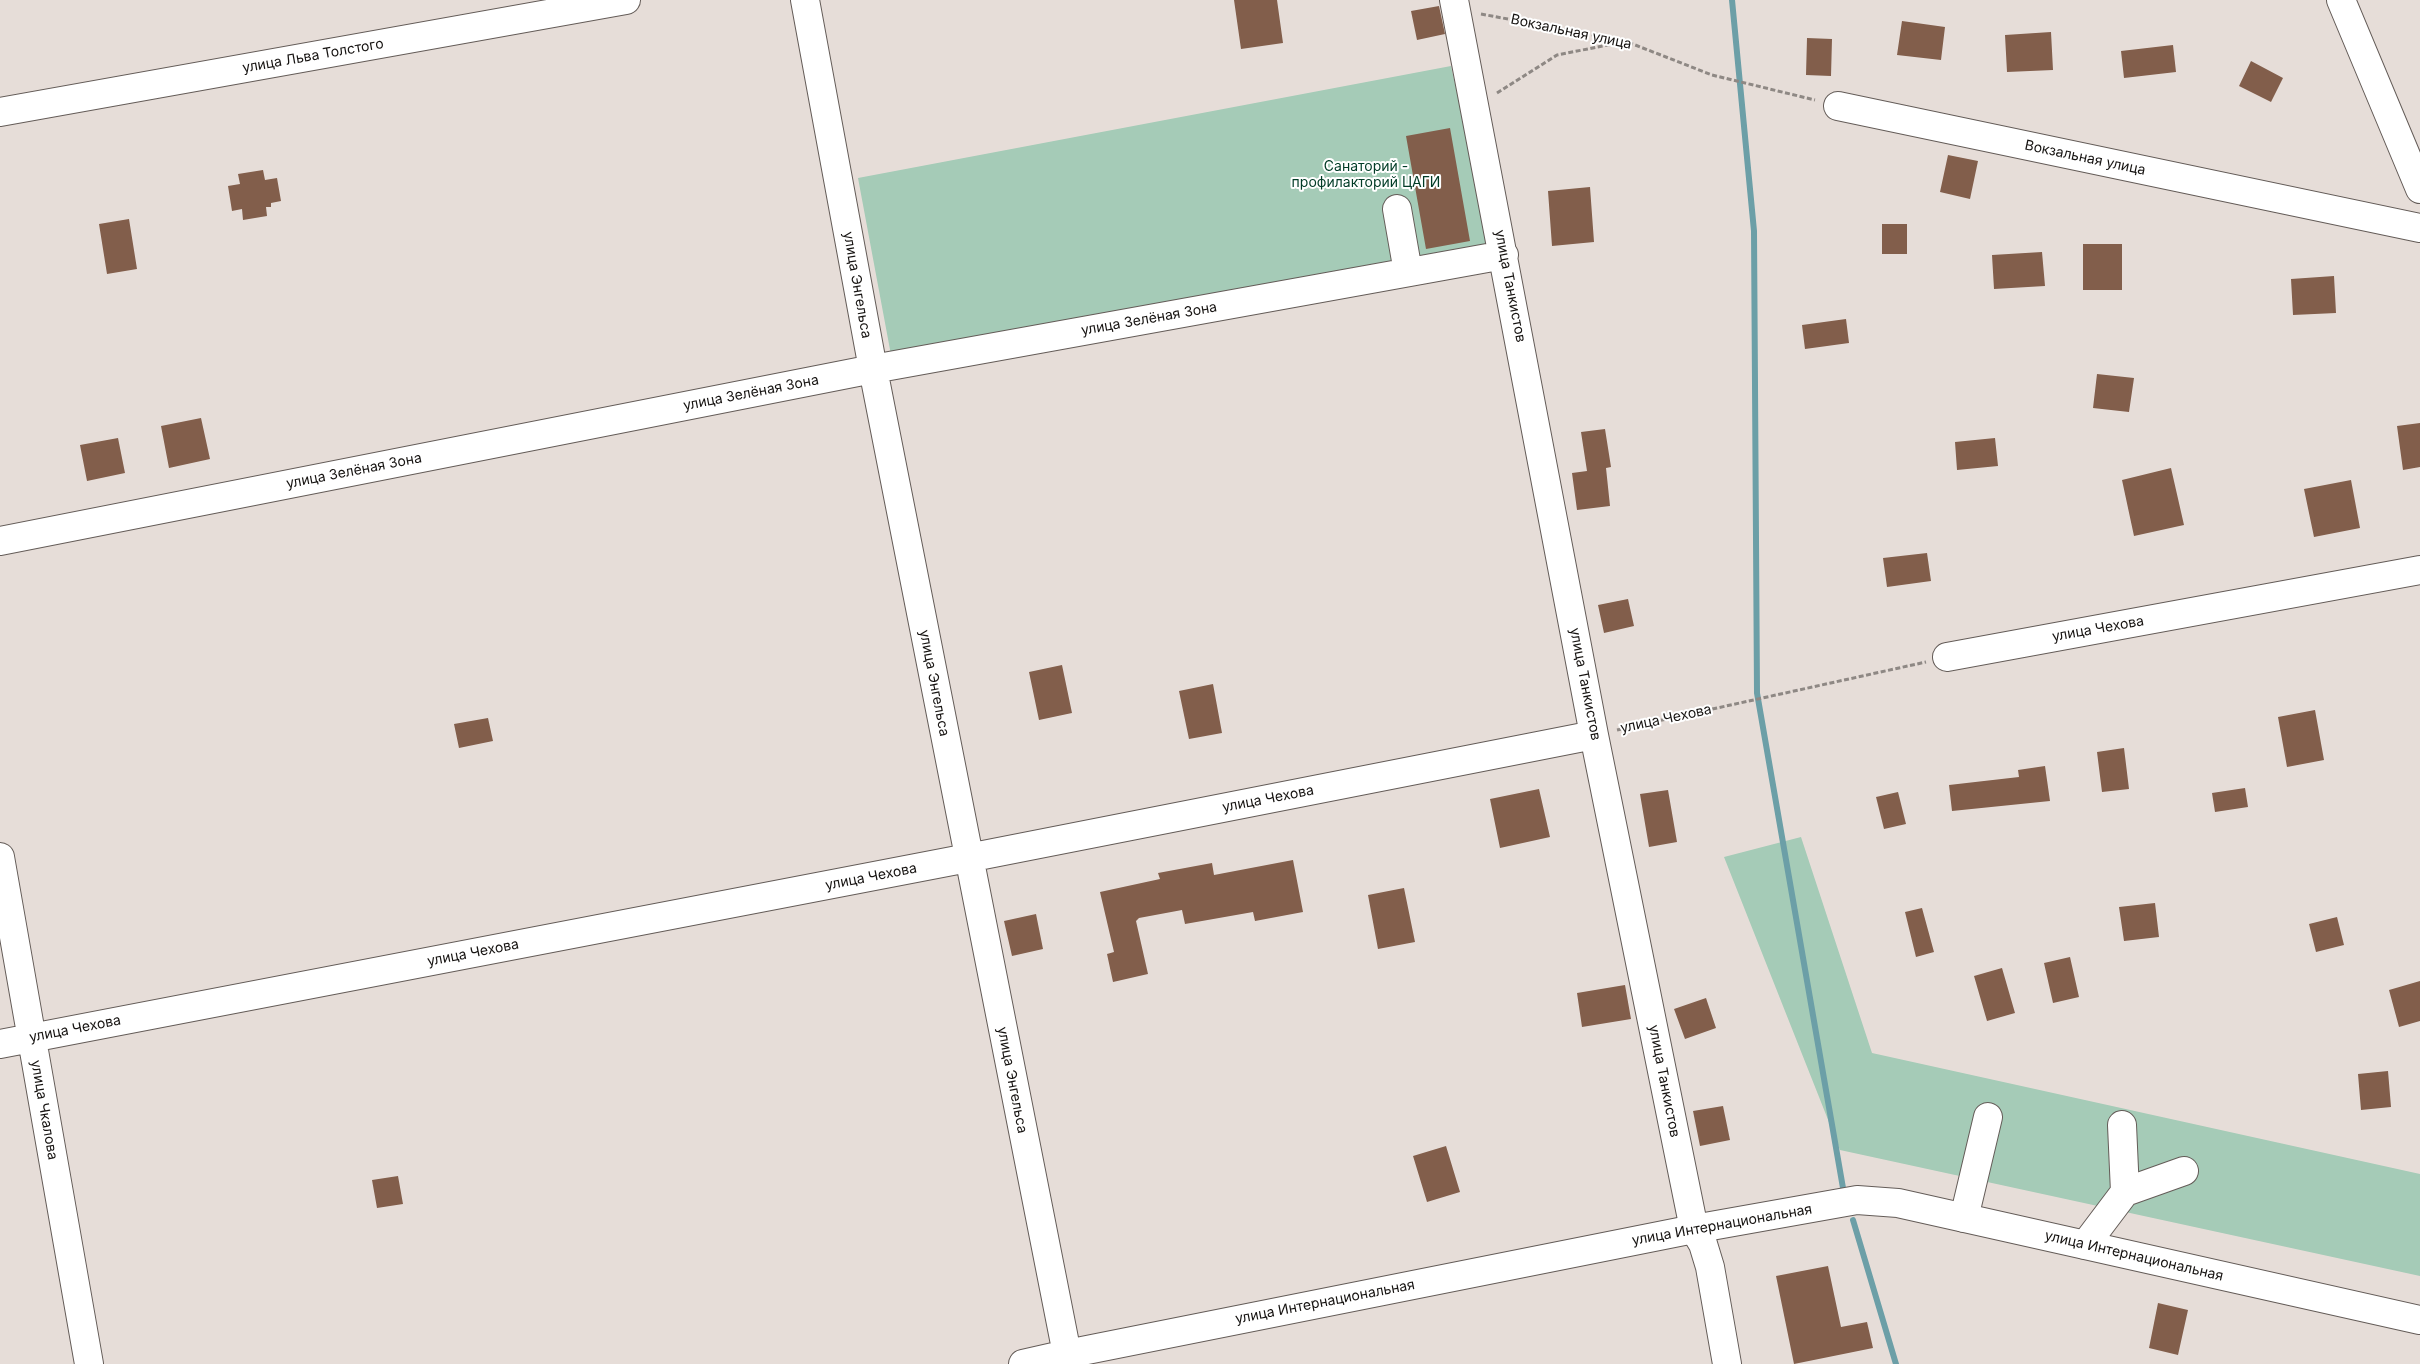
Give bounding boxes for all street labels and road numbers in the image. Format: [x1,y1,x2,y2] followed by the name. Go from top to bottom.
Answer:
[1509,11,1633,53] street label: Вокзальная улица
[241,35,385,77] street label: улица Льва Толстого
[2023,137,2147,179] street label: Вокзальная улица
[1491,228,1529,344] street label: улица Танкистов
[839,230,875,340] street label: улица Энгельса
[1080,299,1218,339] street label: улица Зелёная Зона
[682,372,820,414] street label: улица Зелёная Зона
[285,450,423,492] street label: улица Зелёная Зона
[2051,613,2145,645] street label: улица Чехова
[1566,626,1604,742] street label: улица Танкистов
[915,628,953,738] street label: улица Энгельса
[1619,701,1713,737] street label: улица Чехова
[1221,782,1315,816] street label: улица Чехова
[824,860,918,894] street label: улица Чехова
[426,936,520,970] street label: улица Чехова
[28,1012,122,1046] street label: улица Чехова
[1645,1023,1683,1139] street label: улица Танкистов
[993,1025,1031,1135] street label: улица Энгельса
[27,1059,61,1161] street label: улица Чкалова
[1631,1201,1813,1249] street label: улица Интернациональная
[2043,1227,2225,1285] street label: улица Интернациональная
[1234,1276,1416,1328] street label: улица Интернациональная

